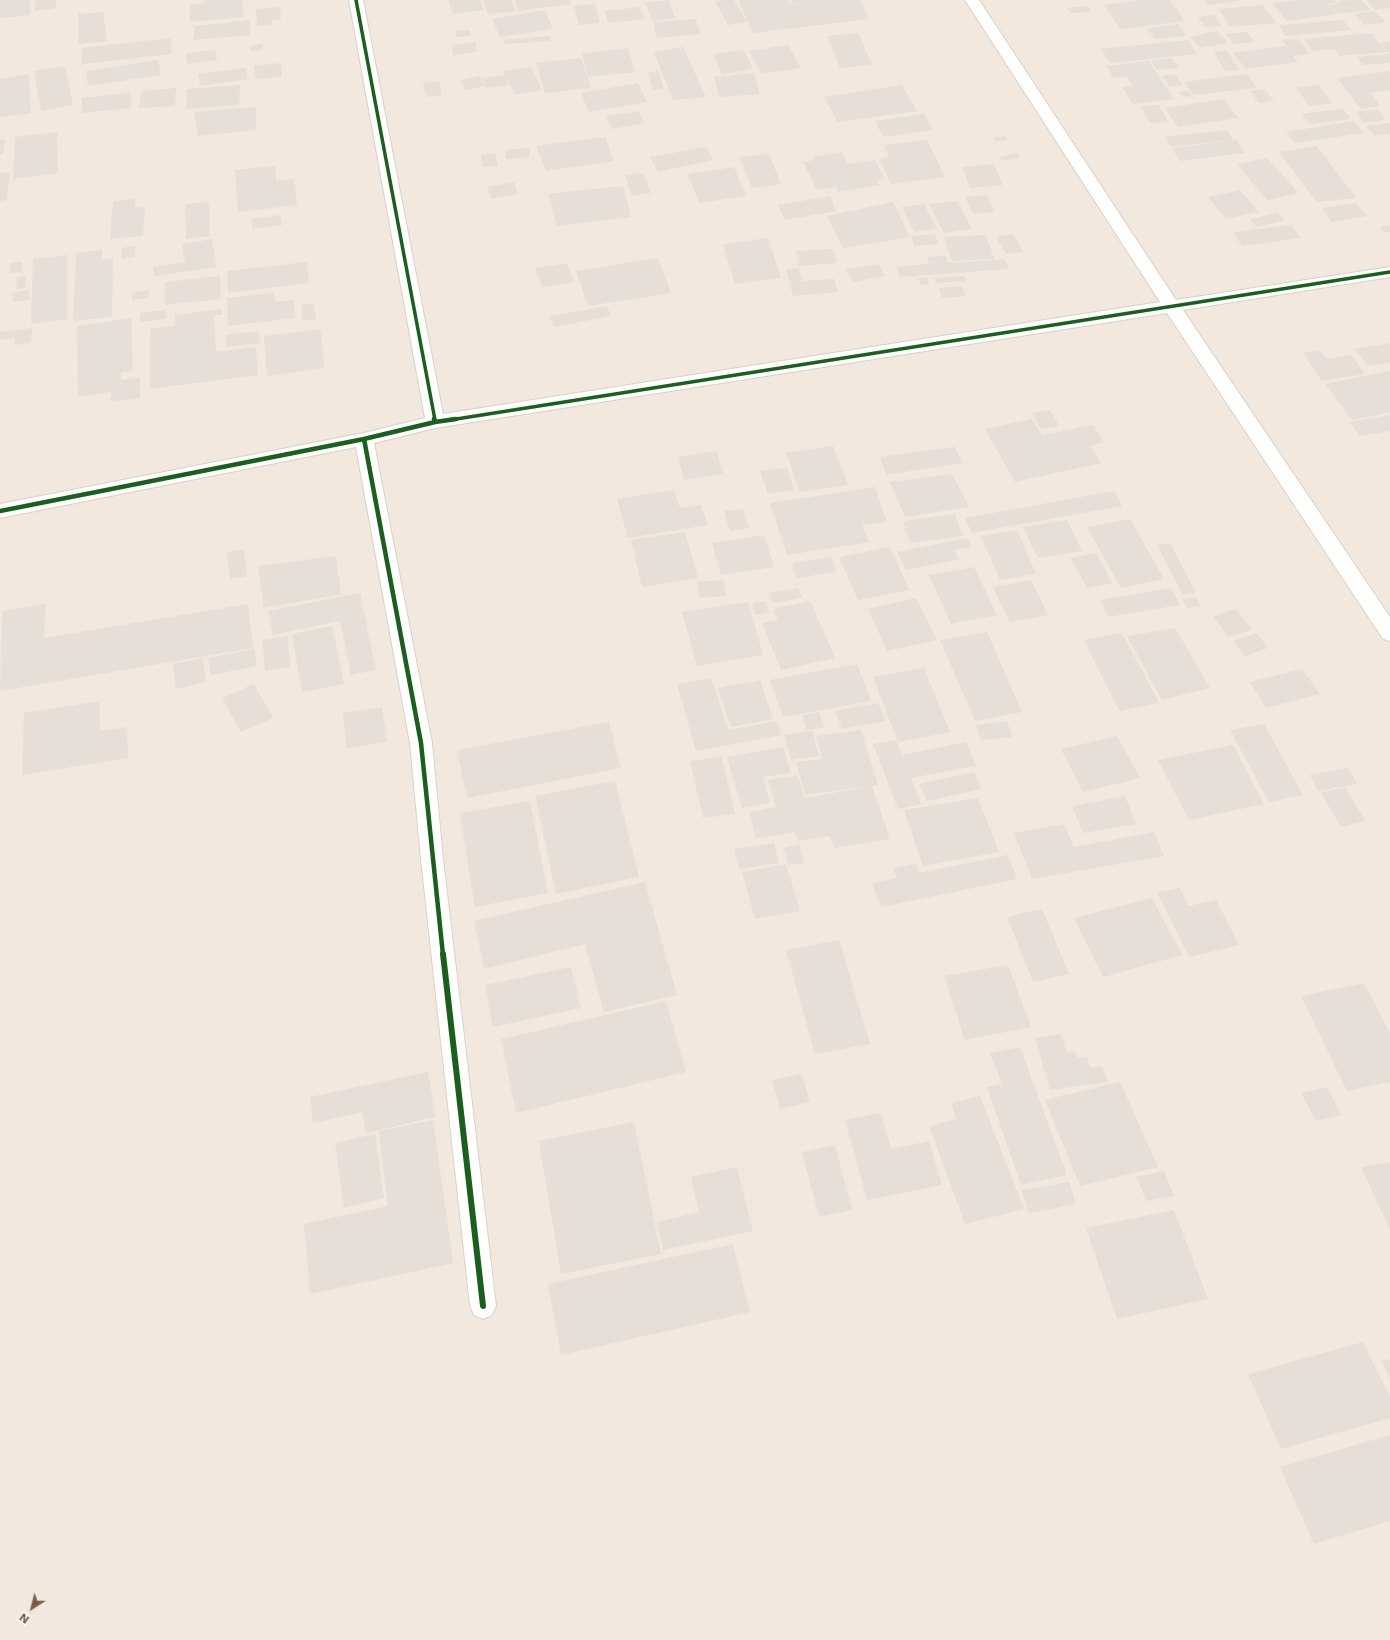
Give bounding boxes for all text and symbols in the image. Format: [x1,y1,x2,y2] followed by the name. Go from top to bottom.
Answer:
[12,1588,52,1628] north arrow
[17,1610,32,1626] text: N

